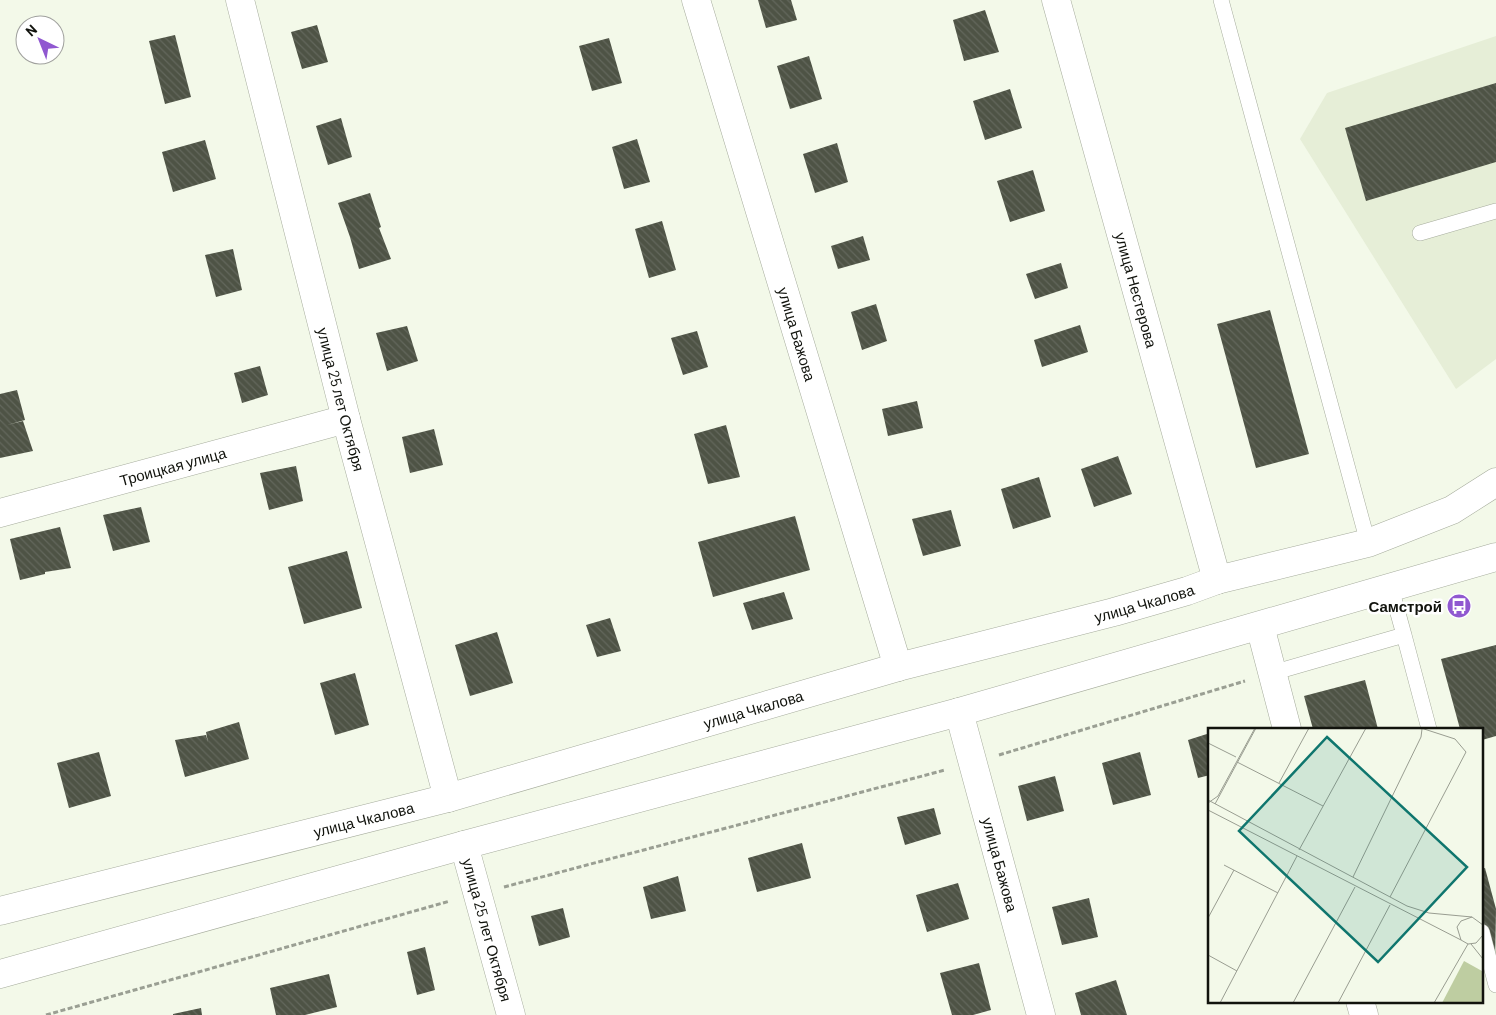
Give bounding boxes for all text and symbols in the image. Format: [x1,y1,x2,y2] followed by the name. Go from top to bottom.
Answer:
[15,15,65,65] north arrow
[22,21,40,40] text: N
[1112,230,1161,350] street label: улица Нестерова
[774,285,820,384] street label: улица Бажова
[314,326,369,473] street label: улица 25 лет Октября
[117,443,229,489] street label: Троицкая улица
[1092,580,1197,626] street label: улица Чкалова
[1446,593,1472,619] bus stop icon: Самстрой
[1369,597,1442,615] place label: Самстрой
[701,686,806,732] street label: улица Чкалова
[1208,728,1484,1002] inset map
[311,798,416,841] street label: улица Чкалова
[979,815,1022,914] street label: улица Бажова
[459,856,516,1003] street label: улица 25 лет Октября

